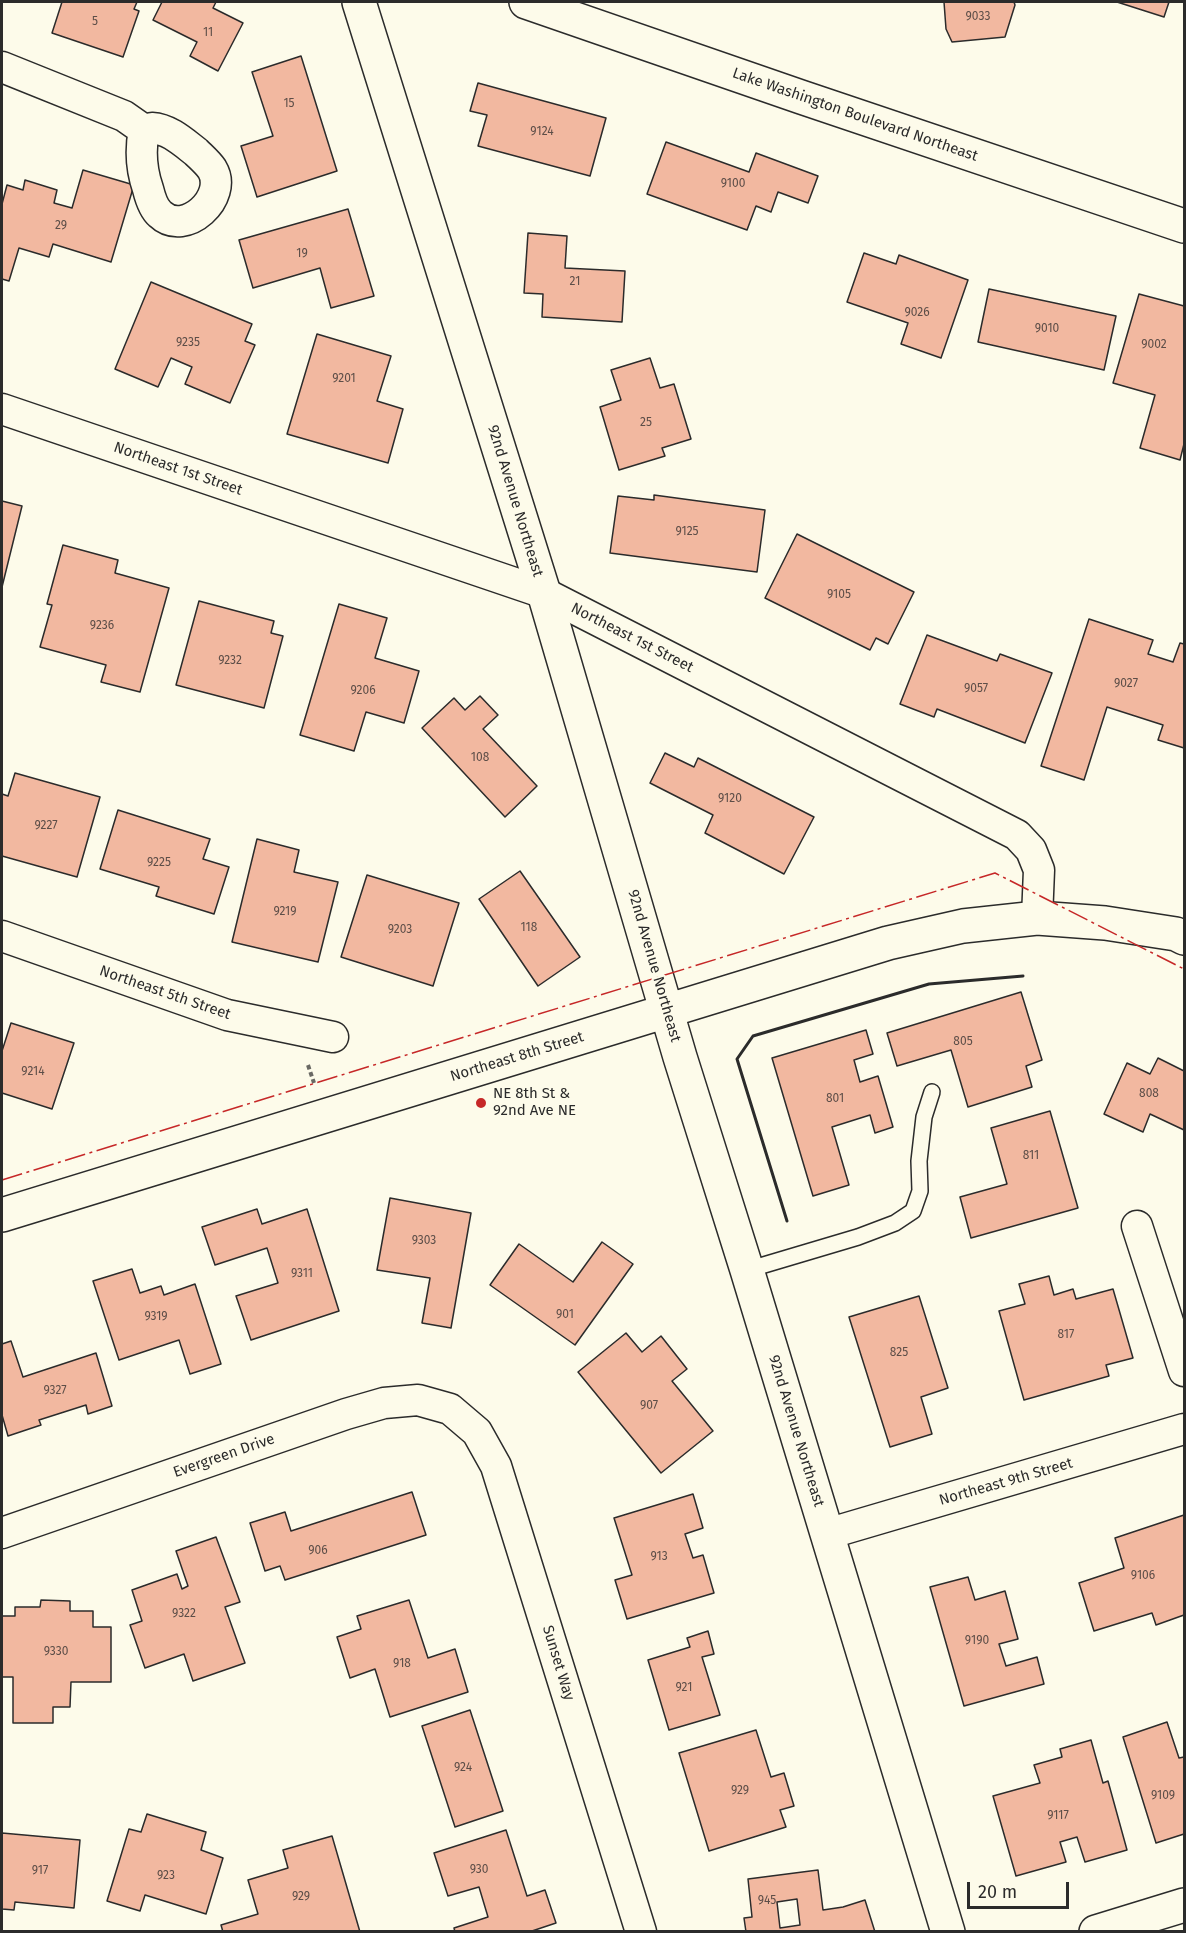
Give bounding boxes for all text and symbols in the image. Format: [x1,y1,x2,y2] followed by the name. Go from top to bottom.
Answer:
[966,10,990,24] house number: 9033
[92,15,98,29] house number: 5
[203,26,213,40] house number: 11
[730,64,980,166] street label: Lake Washington Boulevard Northeast
[283,97,295,111] house number: 15
[530,125,554,139] house number: 9124
[721,177,745,191] house number: 9100
[55,219,67,233] house number: 29
[296,247,308,261] house number: 19
[570,275,580,289] house number: 21
[904,306,930,320] house number: 9026
[1035,322,1059,336] house number: 9010
[176,336,200,350] house number: 9235
[1141,338,1167,352] house number: 9002
[332,372,356,386] house number: 9201
[640,416,652,430] house number: 25
[483,423,547,579] street label: 92nd Avenue Northeast
[111,439,245,499] street label: Northeast 1st Street
[675,525,699,539] house number: 9125
[827,588,851,602] house number: 9105
[568,599,696,677] street label: Northeast 1st Street
[90,619,114,633] house number: 9236
[218,654,242,668] house number: 9232
[1114,677,1138,691] house number: 9027
[964,682,988,696] house number: 9057
[350,684,376,698] house number: 9206
[471,751,489,765] house number: 108
[718,792,742,806] house number: 9120
[34,819,58,833] house number: 9227
[147,856,171,870] house number: 9225
[624,888,684,1044] street label: 92nd Avenue Northeast
[273,905,297,919] house number: 9219
[521,921,537,935] house number: 118
[388,923,412,937] house number: 9203
[97,962,233,1024] street label: Northeast 5th Street
[448,1028,586,1086] street label: Northeast 8th Street
[953,1035,973,1049] house number: 805
[21,1065,45,1079] house number: 9214
[493,1085,576,1120] place label: NE 8th St & 92nd Ave NE
[1139,1087,1159,1101] house number: 808
[826,1092,844,1106] house number: 801
[474,1096,488,1110] marker: NE 8th St & 92nd Ave NE
[1023,1149,1039,1163] house number: 811
[412,1234,436,1248] house number: 9303
[291,1267,313,1281] house number: 9311
[556,1308,574,1322] house number: 901
[144,1310,168,1324] house number: 9319
[1058,1328,1074,1342] house number: 817
[890,1346,908,1360] house number: 825
[764,1353,828,1509] street label: 92nd Avenue Northeast
[43,1384,67,1398] house number: 9327
[640,1399,658,1413] house number: 907
[171,1430,277,1482] street label: Evergreen Drive
[937,1454,1075,1510] street label: Northeast 9th Street
[308,1544,328,1558] house number: 906
[650,1550,668,1564] house number: 913
[1131,1569,1155,1583] house number: 9106
[172,1607,196,1621] house number: 9322
[538,1623,578,1703] street label: Sunset Way
[965,1634,989,1648] house number: 9190
[44,1645,68,1659] house number: 9330
[393,1657,411,1671] house number: 918
[676,1681,692,1695] house number: 921
[454,1761,472,1775] house number: 924
[731,1784,749,1798] house number: 929
[1151,1789,1175,1803] house number: 9109
[1047,1809,1069,1823] house number: 9117
[470,1863,488,1877] house number: 930
[32,1864,48,1878] house number: 917
[157,1869,175,1883] house number: 923
[970,1870,1072,1908] scale bar
[978,1881,1017,1903] text: 20 m
[292,1890,310,1904] house number: 929
[758,1894,776,1908] house number: 945

